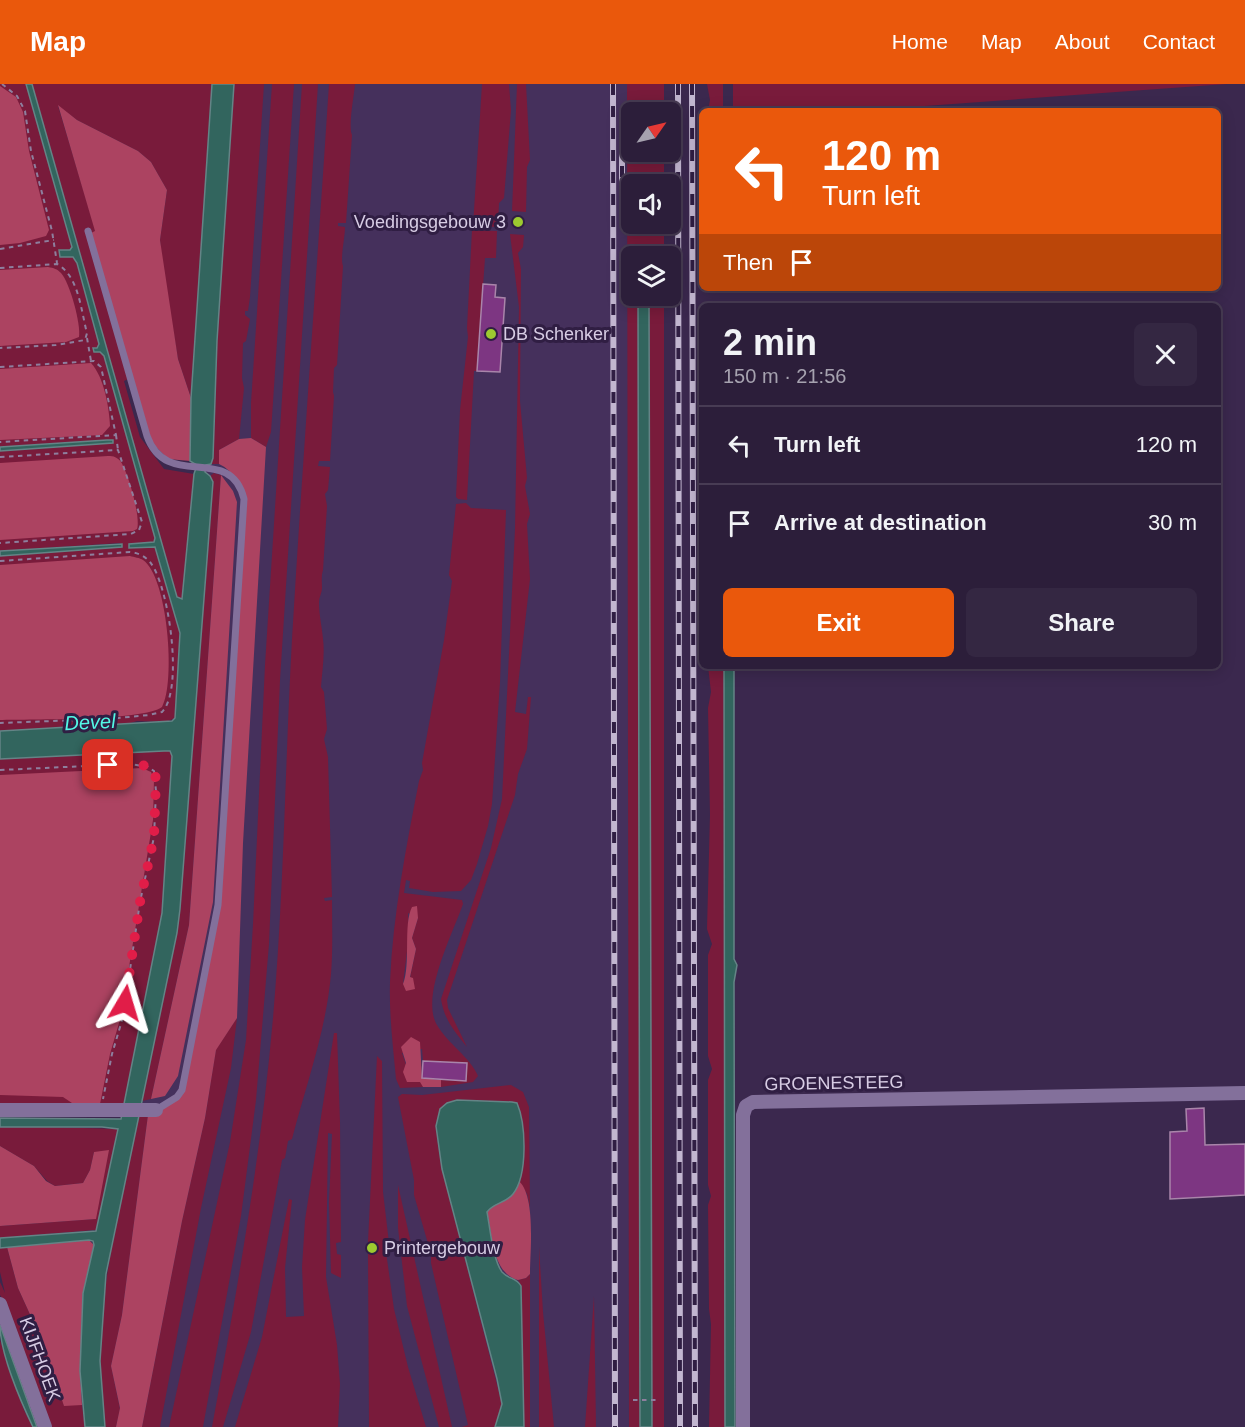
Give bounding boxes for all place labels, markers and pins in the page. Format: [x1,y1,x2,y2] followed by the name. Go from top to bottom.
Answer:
[354,212,506,232] place label: Voedingsgebouw 3
[511,215,525,229] marker: Voedingsgebouw 3
[503,324,609,344] place label: DB Schenker
[484,327,498,341] marker: DB Schenker
[82,739,133,790] pin
[384,1238,501,1258] place label: Printergebouw
[365,1241,379,1255] marker: Printergebouw

